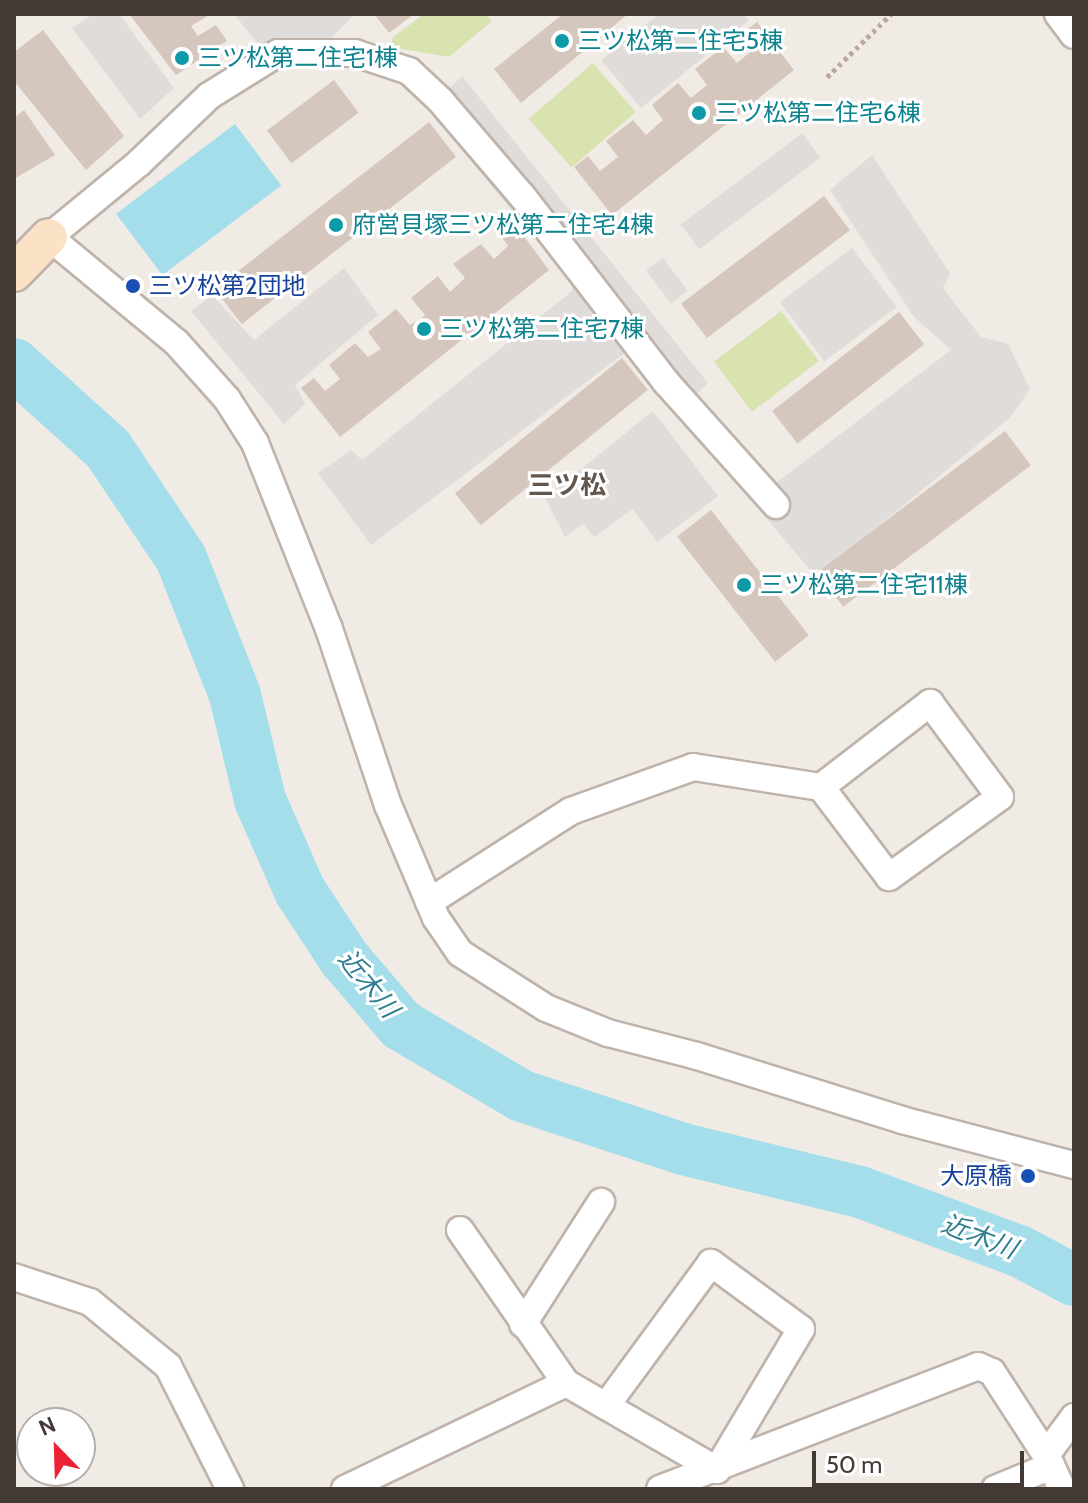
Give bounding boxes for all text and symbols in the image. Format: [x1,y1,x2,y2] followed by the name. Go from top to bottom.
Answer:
[578,27,783,55] place label: 三ツ松第二住宅5棟
[553,32,571,50] marker: 三ツ松第二住宅5棟
[198,44,398,72] place label: 三ツ松第二住宅1棟
[173,49,191,67] marker: 三ツ松第二住宅1棟
[715,99,921,127] place label: 三ツ松第二住宅6棟
[690,104,708,122] marker: 三ツ松第二住宅6棟
[352,211,654,239] place label: 府営貝塚三ツ松第二住宅4棟
[327,216,345,234] marker: 府営貝塚三ツ松第二住宅4棟
[149,272,306,300] place label: 三ツ松第2団地
[124,277,142,295] marker: 三ツ松第2団地
[440,315,644,343] place label: 三ツ松第二住宅7棟
[415,320,433,338] marker: 三ツ松第二住宅7棟
[528,470,606,502] district label: 三ツ松
[760,571,968,599] place label: 三ツ松第二住宅11棟
[735,576,753,594] marker: 三ツ松第二住宅11棟
[331,944,405,1024] water label: 近木川
[940,1162,1012,1190] place label: 大原橋
[1019,1167,1037,1185] marker: 大原橋
[937,1208,1021,1266] water label: 近木川
[16,1407,96,1487] north arrow
[35,1411,60,1442] text: N
[816,1435,1028,1485] scale bar
[826,1450,882,1479] text: 50 m

